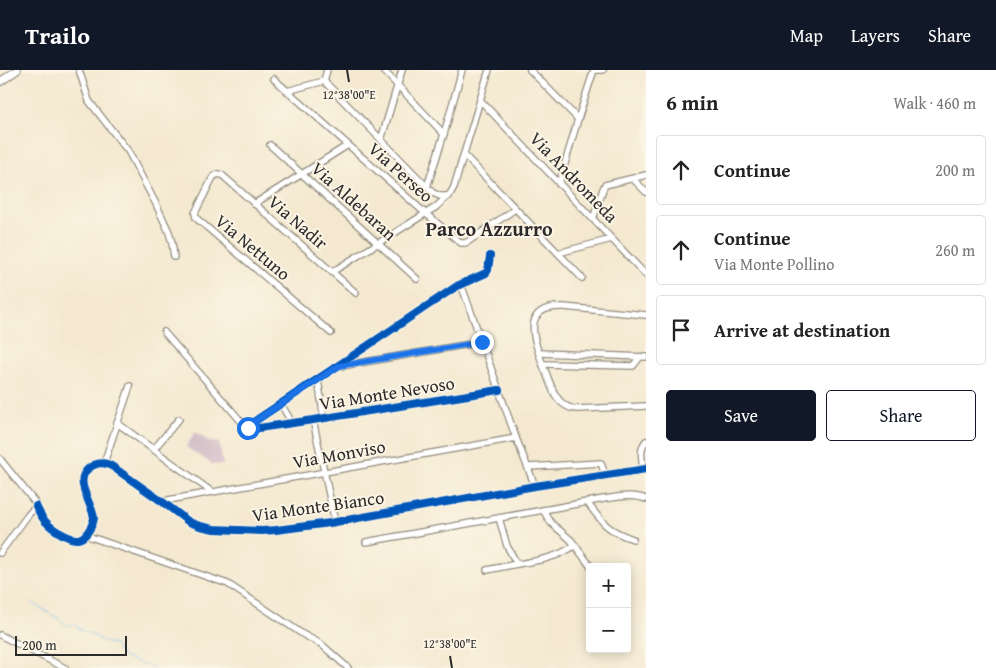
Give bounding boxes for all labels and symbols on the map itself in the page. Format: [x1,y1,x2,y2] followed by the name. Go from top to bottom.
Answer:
[322,86,376,103] text: 12°38'00"E
[523,125,625,229] street label: Via Andromeda
[362,135,440,209] street label: Via Perseo
[305,155,403,247] street label: Via Aldebaran
[262,188,334,256] street label: Via Nadir
[209,207,297,287] street label: Via Nettuno
[425,214,553,243] district label: Parco Azzurro
[471,331,494,354] route end
[317,369,457,417] street label: Via Monte Nevoso
[237,417,260,440] route start
[291,433,387,475] street label: Via Monviso
[250,483,386,529] street label: Via Monte Bianco
[15,633,128,656] scale bar
[423,635,477,652] text: 12°38'00"E

